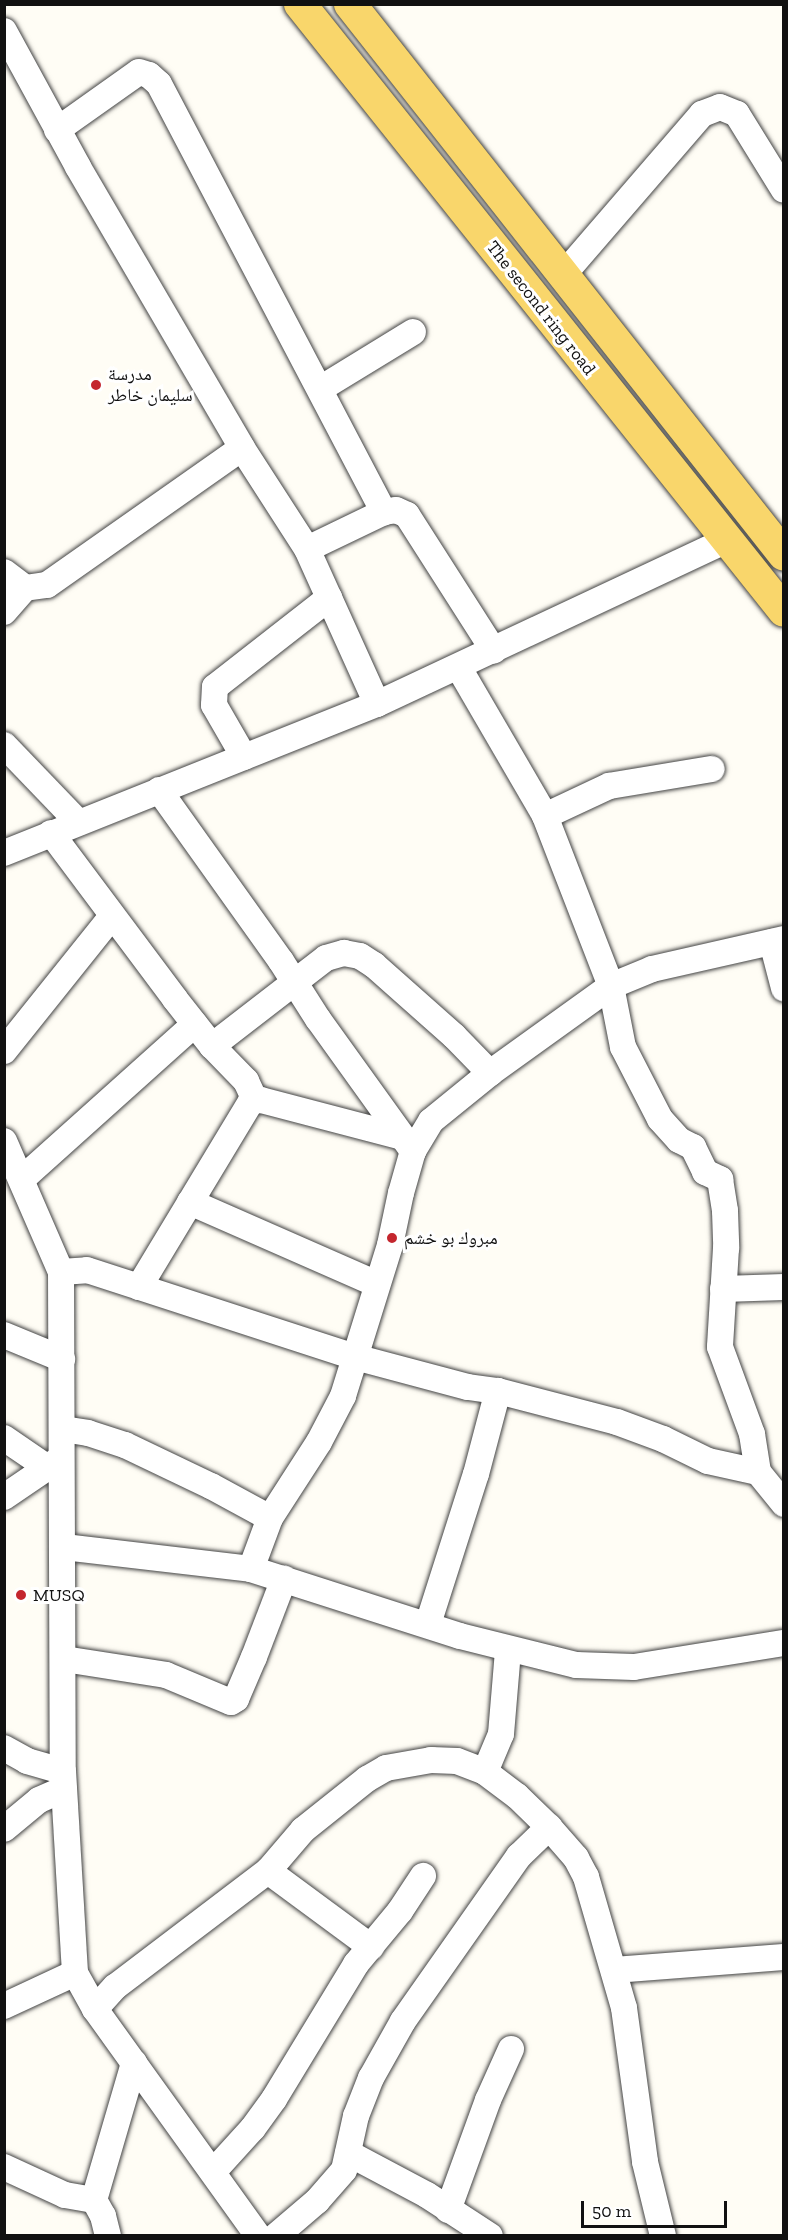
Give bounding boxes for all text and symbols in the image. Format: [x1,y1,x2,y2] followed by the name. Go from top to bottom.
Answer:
[482,237,600,379] street label: The second ring road
[108,364,193,406] place label: مدرسة سليمان خاطر
[89,378,103,392] marker: مدرسة سليمان خاطر
[404,1227,498,1249] place label: مبروك بو خشم
[385,1231,399,1245] marker: مبروك بو خشم
[33,1584,85,1606] place label: MUSQ
[14,1588,28,1602] marker: MUSQ
[584,2189,730,2227] scale bar
[592,2200,631,2222] text: 50 m

